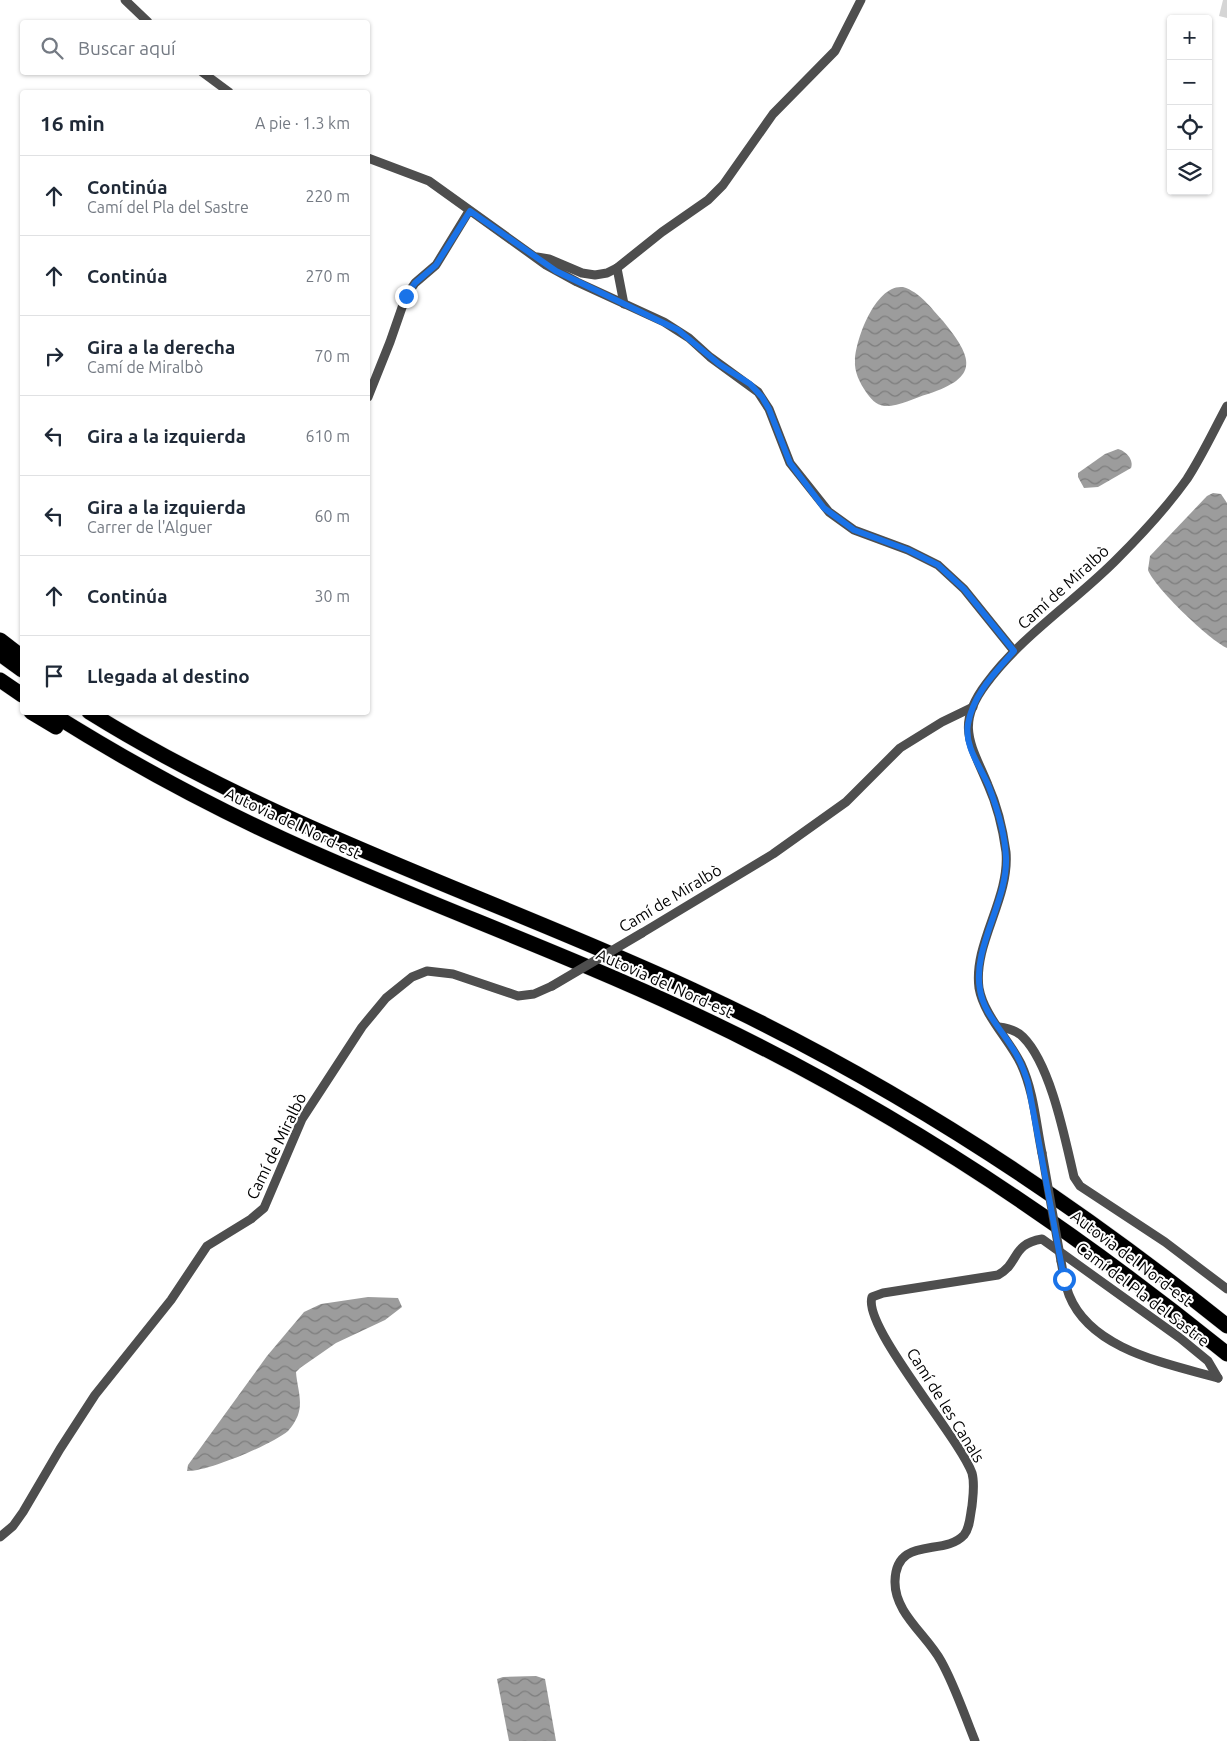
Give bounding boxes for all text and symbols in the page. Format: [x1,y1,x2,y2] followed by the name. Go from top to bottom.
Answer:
[1167,15,1212,195] map controls
[1167,15,1212,60] button: +
[20,20,370,75] search box
[38,34,66,62] icon: search
[78,37,176,59] text: Buscar aquí
[1167,60,1212,105] button: −
[1167,105,1212,150] button: locate
[40,111,105,135] text: 16 min
[255,114,350,132] text: A pie · 1.3 km
[1167,150,1212,195] button: layers
[87,176,168,198] text: Continúa
[40,182,68,210] icon: ahead
[305,187,350,205] text: 220 m
[87,198,249,216] text: Camí del Pla del Sastre
[40,262,68,290] icon: ahead
[87,265,168,287] text: Continúa
[305,267,350,285] text: 270 m
[395,285,418,308] route end
[87,336,235,358] text: Gira a la derecha
[40,342,68,370] icon: right
[314,347,350,365] text: 70 m
[87,358,203,376] text: Camí de Miralbò
[40,422,68,450] icon: left
[87,425,246,447] text: Gira a la izquierda
[305,427,350,445] text: 610 m
[87,496,246,518] text: Gira a la izquierda
[40,502,68,530] icon: left
[314,507,350,525] text: 60 m
[87,518,212,536] text: Carrer de l'Alguer
[1014,541,1112,633] street label: Camí de Miralbò
[40,582,68,610] icon: ahead
[87,585,168,607] text: Continúa
[314,587,350,605] text: 30 m
[40,662,68,690] icon: arrive
[87,665,250,687] text: Llegada al destino
[222,784,364,863] street label: Autovia del Nord-est
[616,860,724,936] street label: Camí de Miralbò
[594,945,737,1022] street label: Autovia del Nord-est
[242,1090,310,1202] street label: Camí de Miralbò
[1068,1206,1197,1310] street label: Autovia del Nord-est
[1073,1238,1213,1350] street label: Camí del Pla del Sastre
[1053,1268,1076,1291] route start
[904,1344,988,1466] street label: Camí de les Canals

